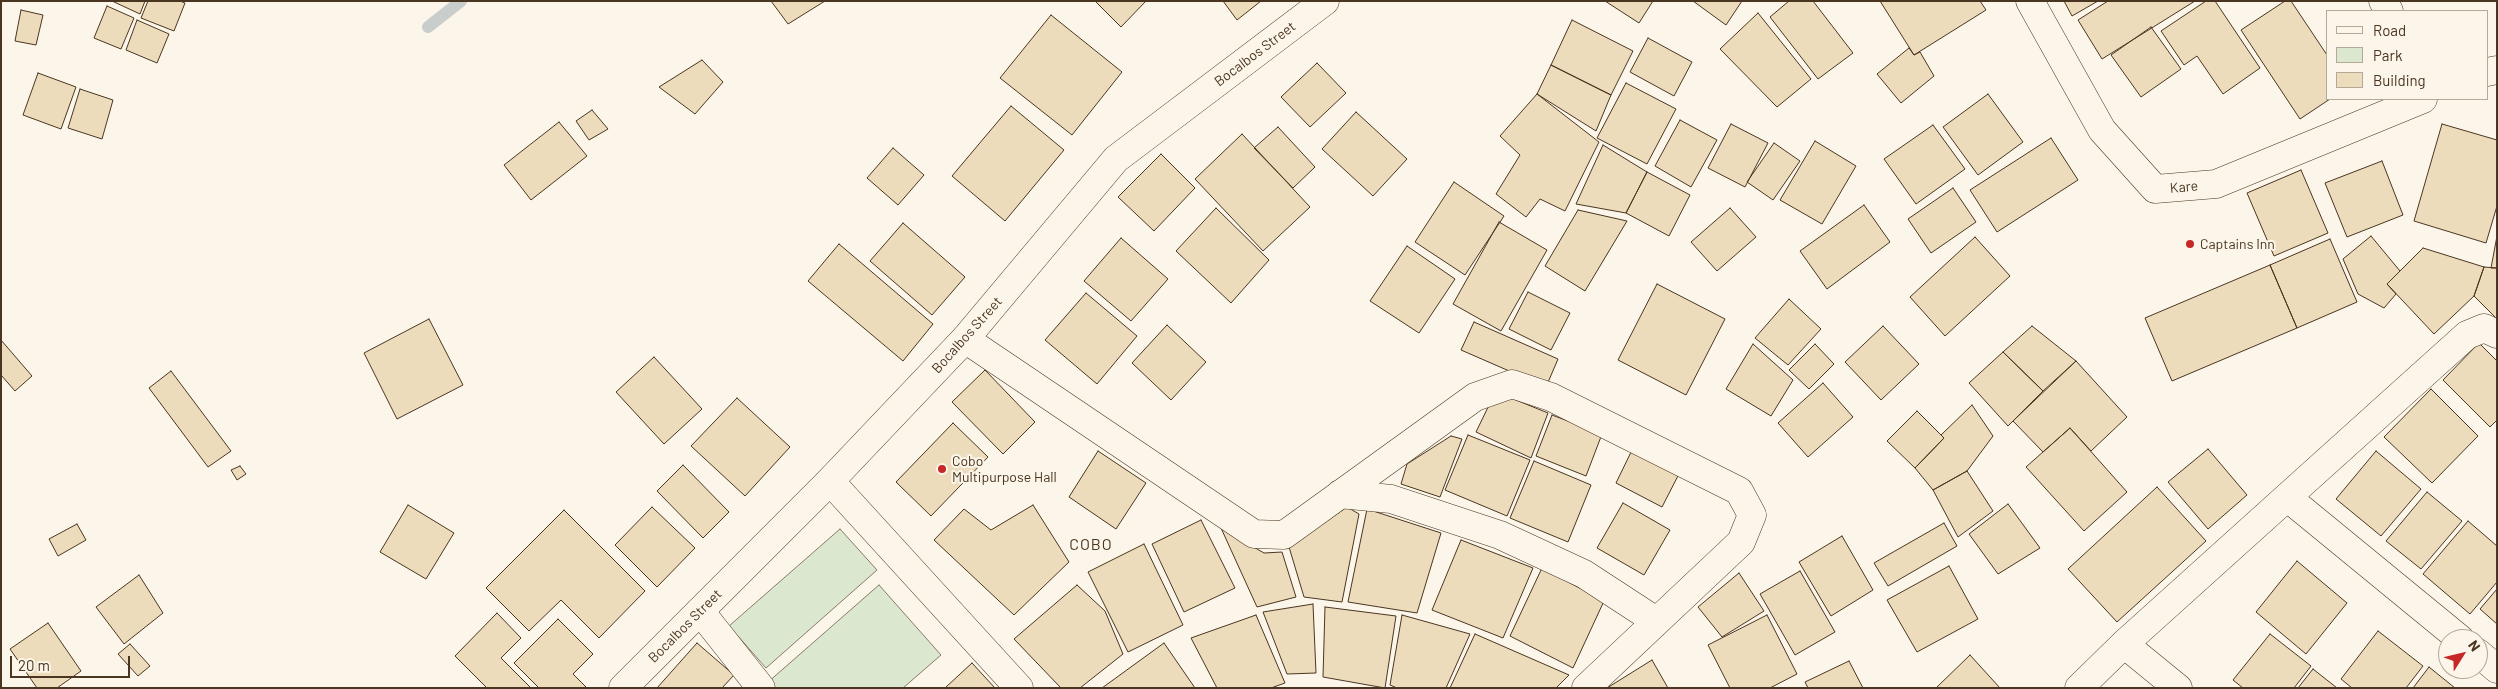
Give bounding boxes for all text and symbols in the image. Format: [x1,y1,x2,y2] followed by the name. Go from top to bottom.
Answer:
[2326,10,2488,100] legend
[1211,18,1299,90] street label: Bocalbos Street
[2373,21,2406,39] text: Road
[2373,46,2402,64] text: Park
[2373,71,2426,89] text: Building
[2169,177,2199,197] street label: Kare
[2200,236,2275,252] place label: Captains Inn
[2184,238,2196,250] marker: Captains Inn
[928,293,1006,377] street label: Bocalbos Street
[952,453,1057,486] place label: Cobo Multipurpose Hall
[936,463,948,475] marker: Cobo Multipurpose Hall
[1069,535,1113,555] district label: COBO
[645,586,725,666] street label: Bocalbos Street
[2438,629,2488,679] north arrow
[2465,637,2484,654] text: N
[12,646,132,678] scale bar
[18,656,50,674] text: 20 m

